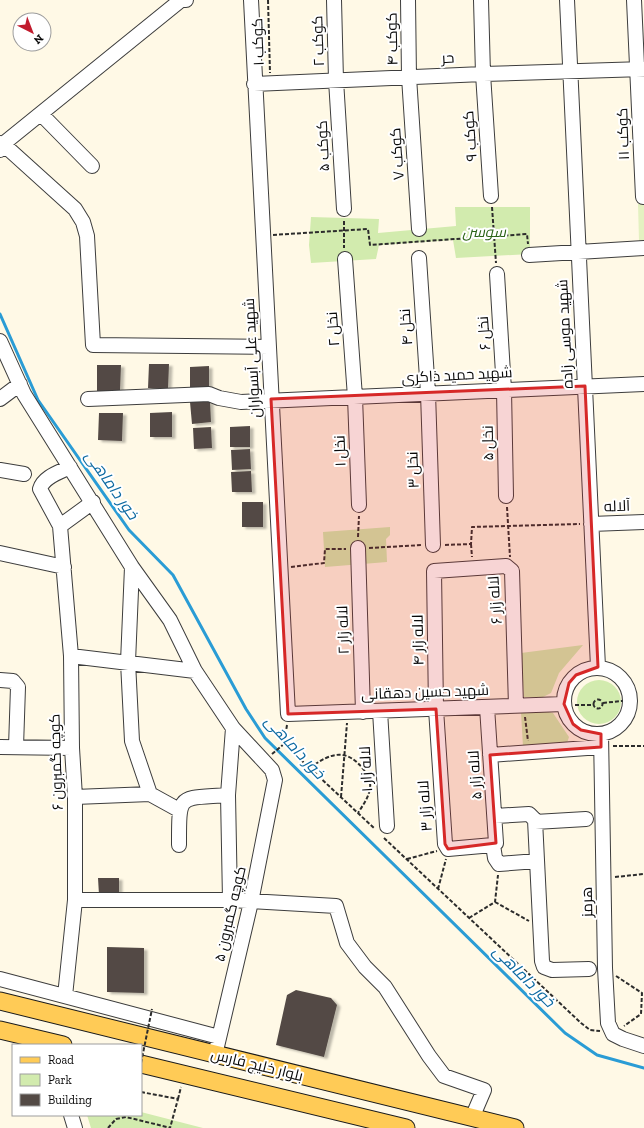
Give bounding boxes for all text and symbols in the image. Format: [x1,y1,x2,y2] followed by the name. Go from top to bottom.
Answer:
[12,12,52,52] north arrow
[383,12,401,66] street label: کوکب ۴
[308,15,328,67] street label: کوکب ۲
[248,18,268,66] street label: کوکب ۱
[30,31,46,47] text: N
[440,49,455,67] street label: حر
[613,108,633,160] street label: کوکب ۱۱
[459,110,481,162] street label: کوکب ۹
[313,120,333,172] street label: کوکب ۵
[386,127,408,181] street label: کوکب ۷
[462,223,506,241] park label: سوسن
[553,279,578,389] street label: شهید موسی زاده
[240,298,265,418] street label: شهید علی آبسواران
[396,308,417,346] street label: نخل ۴
[323,311,344,347] street label: نخل ۲
[474,315,495,351] street label: نخل ۶
[401,363,513,388] street label: شهید حمید ذاکری
[479,425,498,461] street label: نخل ۵
[330,435,351,467] street label: نخل ۱
[81,447,143,524] water label: خور داماهی
[403,451,424,489] street label: نخل ۳
[603,497,631,515] street label: آلاله
[484,575,506,625] street label: لاله زار ۶
[333,605,353,655] street label: لاله زار ۲
[409,614,427,666] street label: لاله زار ۴
[361,681,489,704] street label: شهید حسین دهقانی
[261,711,330,783] water label: خور داماهی
[45,714,68,810] street label: کوچه گمبرون ۶
[356,746,376,792] street label: لاله زار ۱
[464,750,486,800] street label: لاله زار ۵
[414,780,436,832] street label: لاله زار ۳
[210,865,251,964] street label: کوچه گمبرون ۵
[578,887,596,918] street label: هرمز
[489,941,560,1012] water label: خور داماهی
[12,1044,142,1116] legend
[208,1045,305,1087] street label: بلوار خلیج فارس
[48,1053,74,1067] text: Road
[48,1073,73,1087] text: Park
[48,1093,92,1107] text: Building

